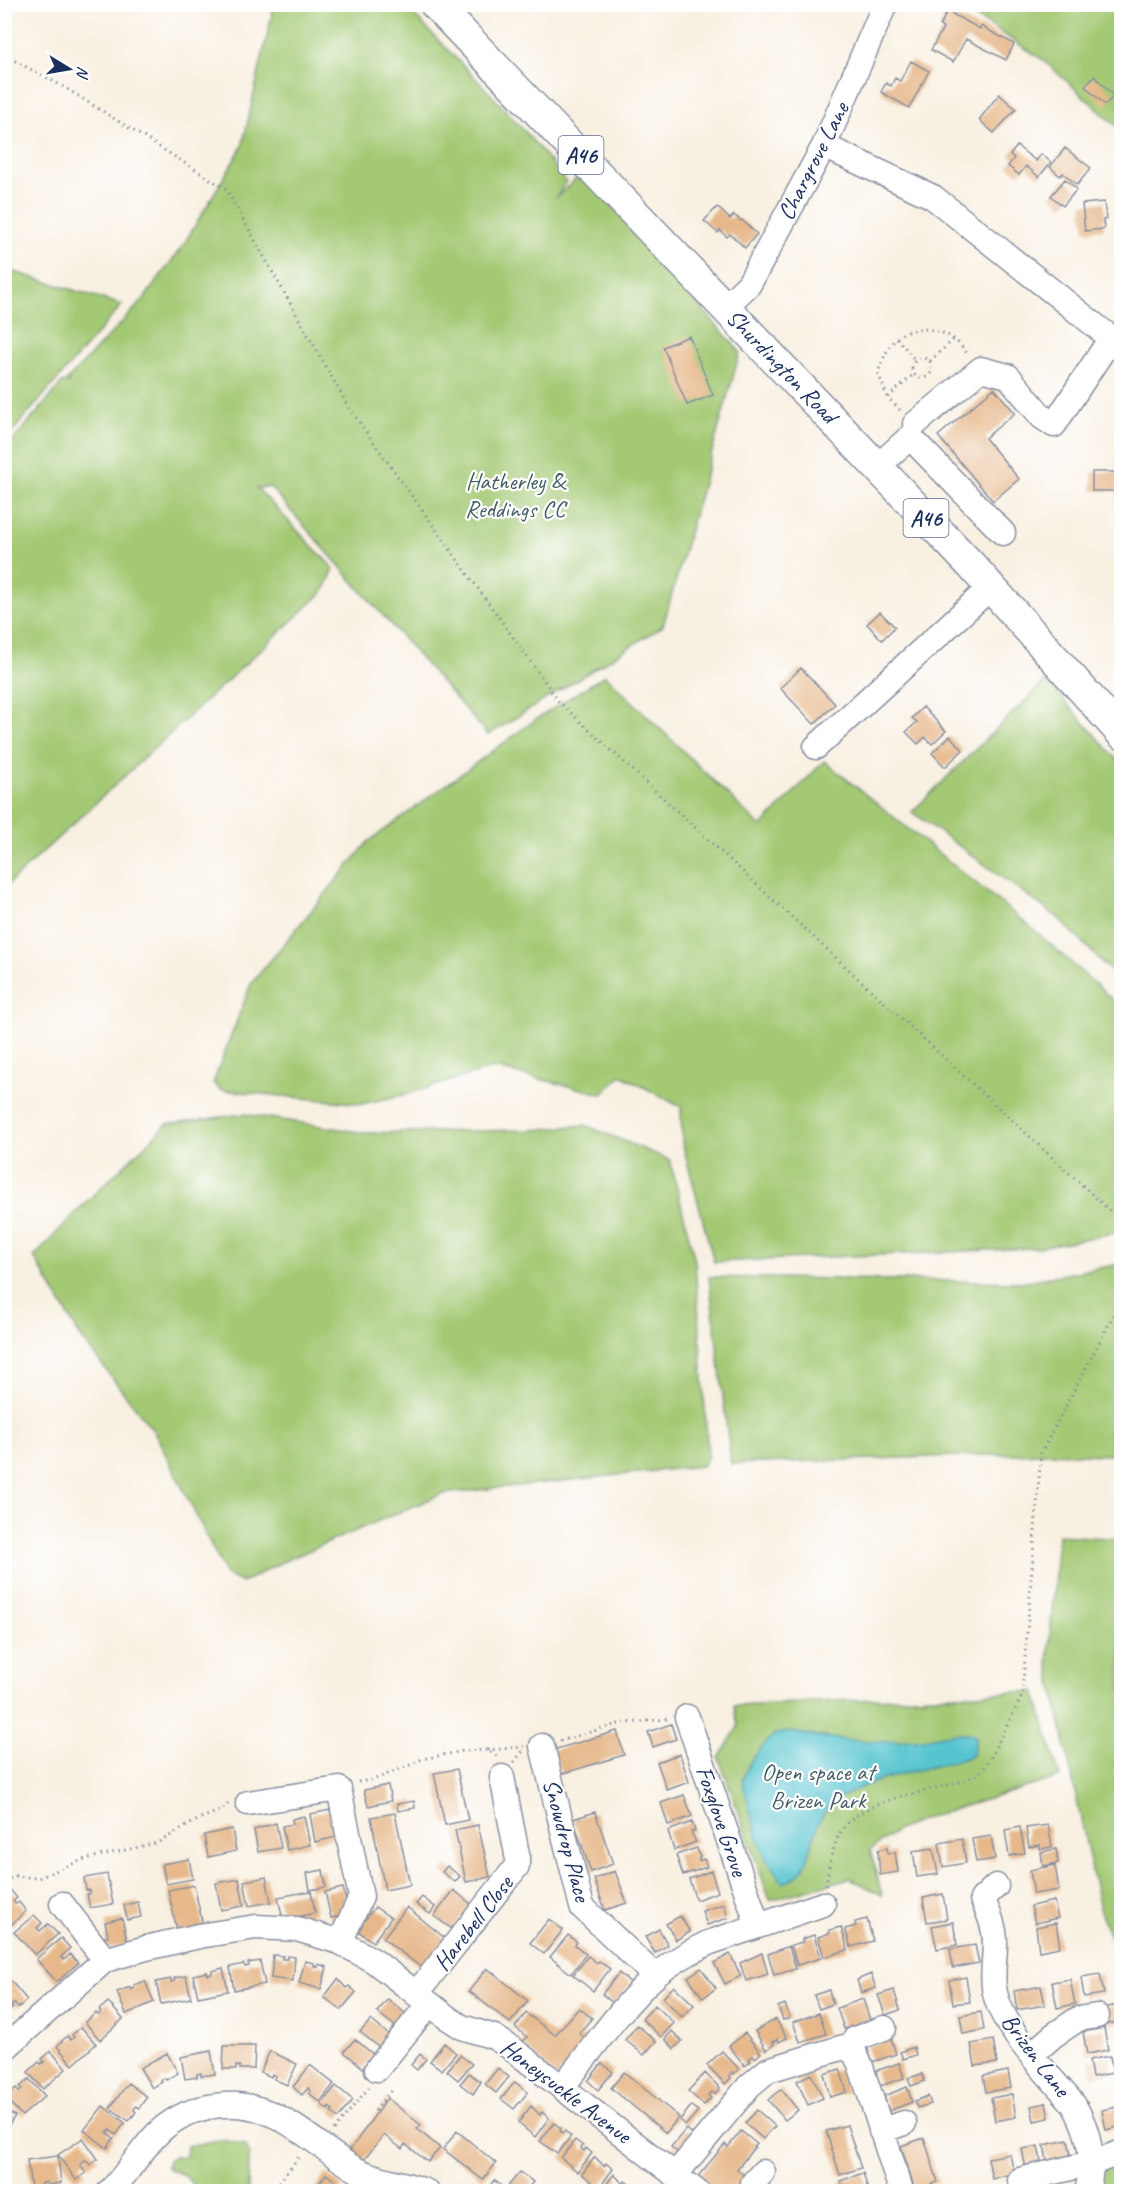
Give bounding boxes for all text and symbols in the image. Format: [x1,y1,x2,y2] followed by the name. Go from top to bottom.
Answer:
[39,39,99,99] north arrow
[71,65,94,81] text: N
[771,95,856,225] street label: Chargrove Lane
[558,136,604,174] road number: A46
[720,303,846,432] street label: Shurdington Road
[465,466,568,524] park label: Hatherley & Reddings CC
[904,499,948,537] road number: A46
[762,1757,878,1815] park label: Open space at Brizen Park
[689,1762,755,1882] street label: Foxglove Grove
[536,1775,598,1907] street label: Snowdrop Place
[427,1868,521,1977] street label: Harebell Close
[995,2007,1078,2104] street label: Brizen Lane
[495,2032,639,2151] street label: Honeysuckle Avenue

